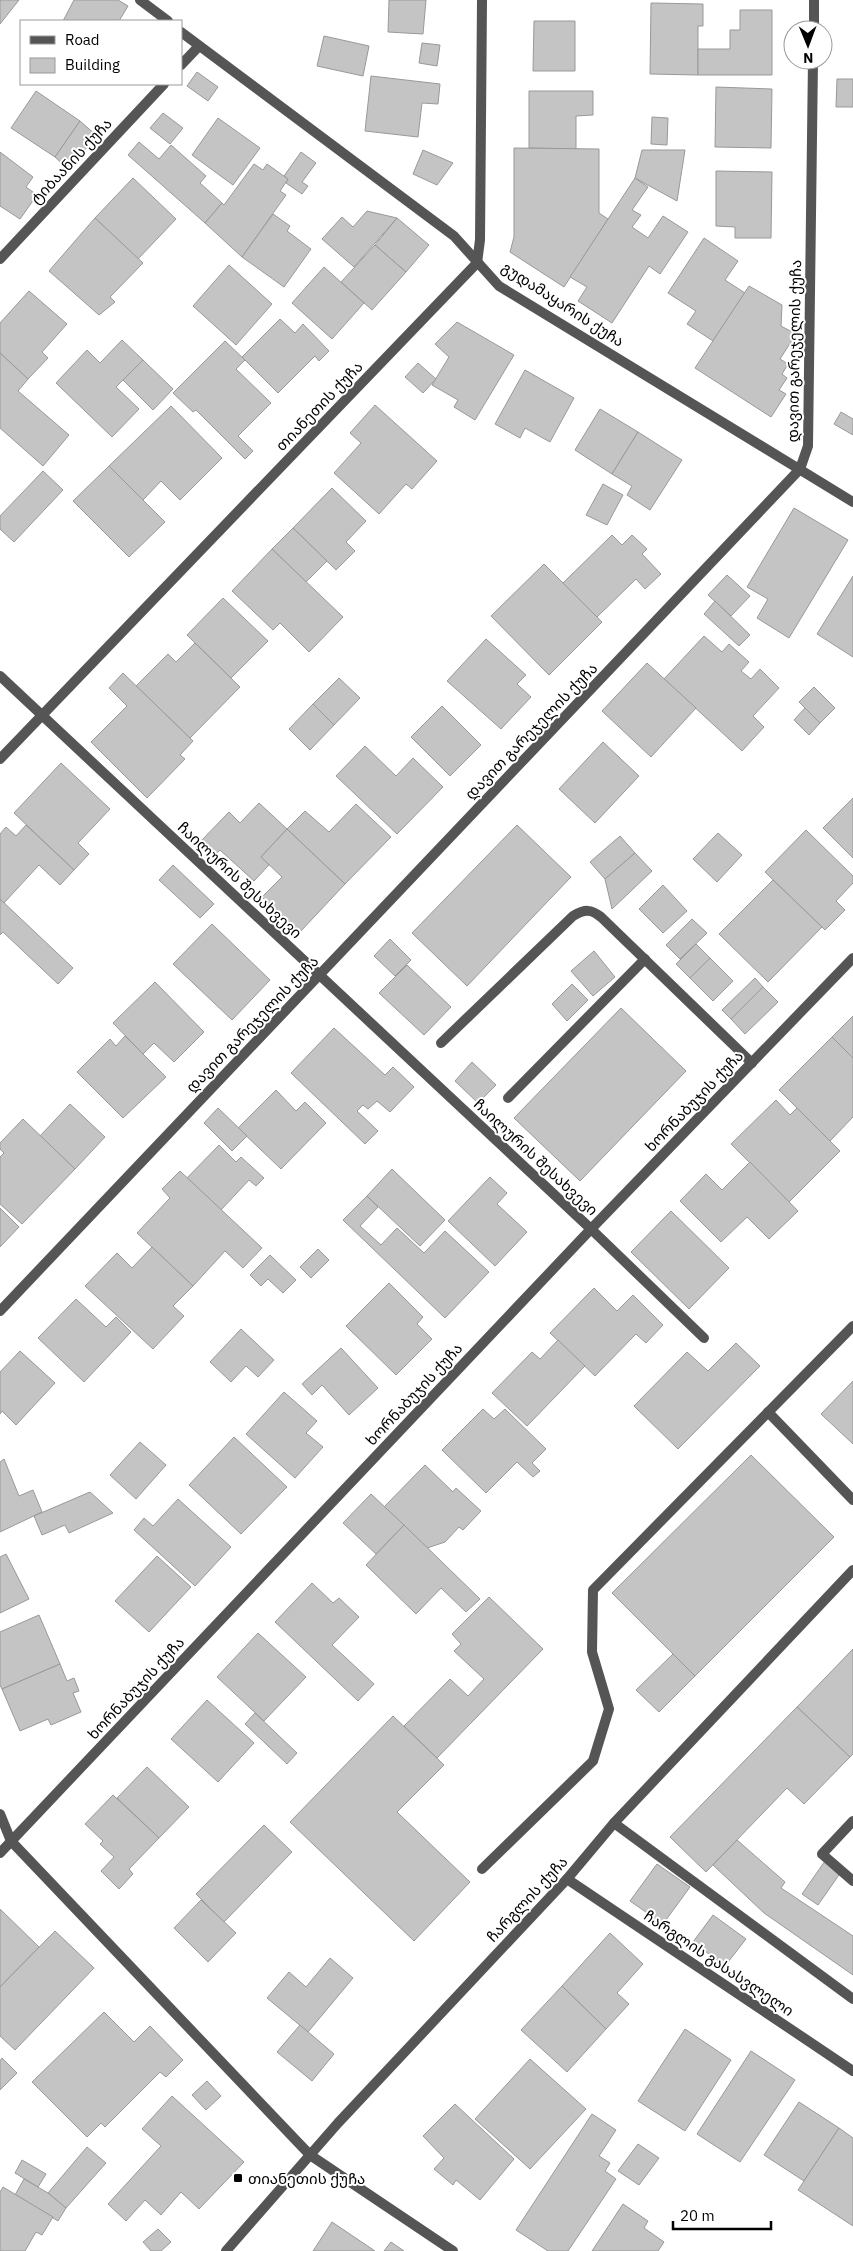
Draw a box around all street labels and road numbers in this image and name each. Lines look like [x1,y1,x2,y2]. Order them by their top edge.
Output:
street label: ტიბაანის ქუჩა [26,114,116,208]
street label: გუდამაყარის ქუჩა [498,257,628,351]
street label: დავით გარეჯელის ქუჩა [783,259,805,443]
street label: თიანეთის ქუჩა [271,357,367,455]
street label: დავით გარეჯელის ქუჩა [461,659,601,803]
street label: ჩაილურის შესახვევი [174,818,306,942]
street label: დავით გარეჯელის ქუჩა [182,952,322,1096]
street label: ხორნაბუჯის ქუჩა [641,1046,747,1156]
street label: ჩაილურის შესახვევი [470,1095,602,1219]
street label: ხორნაბუჯის ქუჩა [362,1339,466,1449]
street label: ხორნაბუჯის ქუჩა [84,1633,188,1743]
street label: ჩარგლის ქუჩა [482,1852,572,1946]
street label: ჩარგლის გასასვლელი [640,1906,798,2020]

